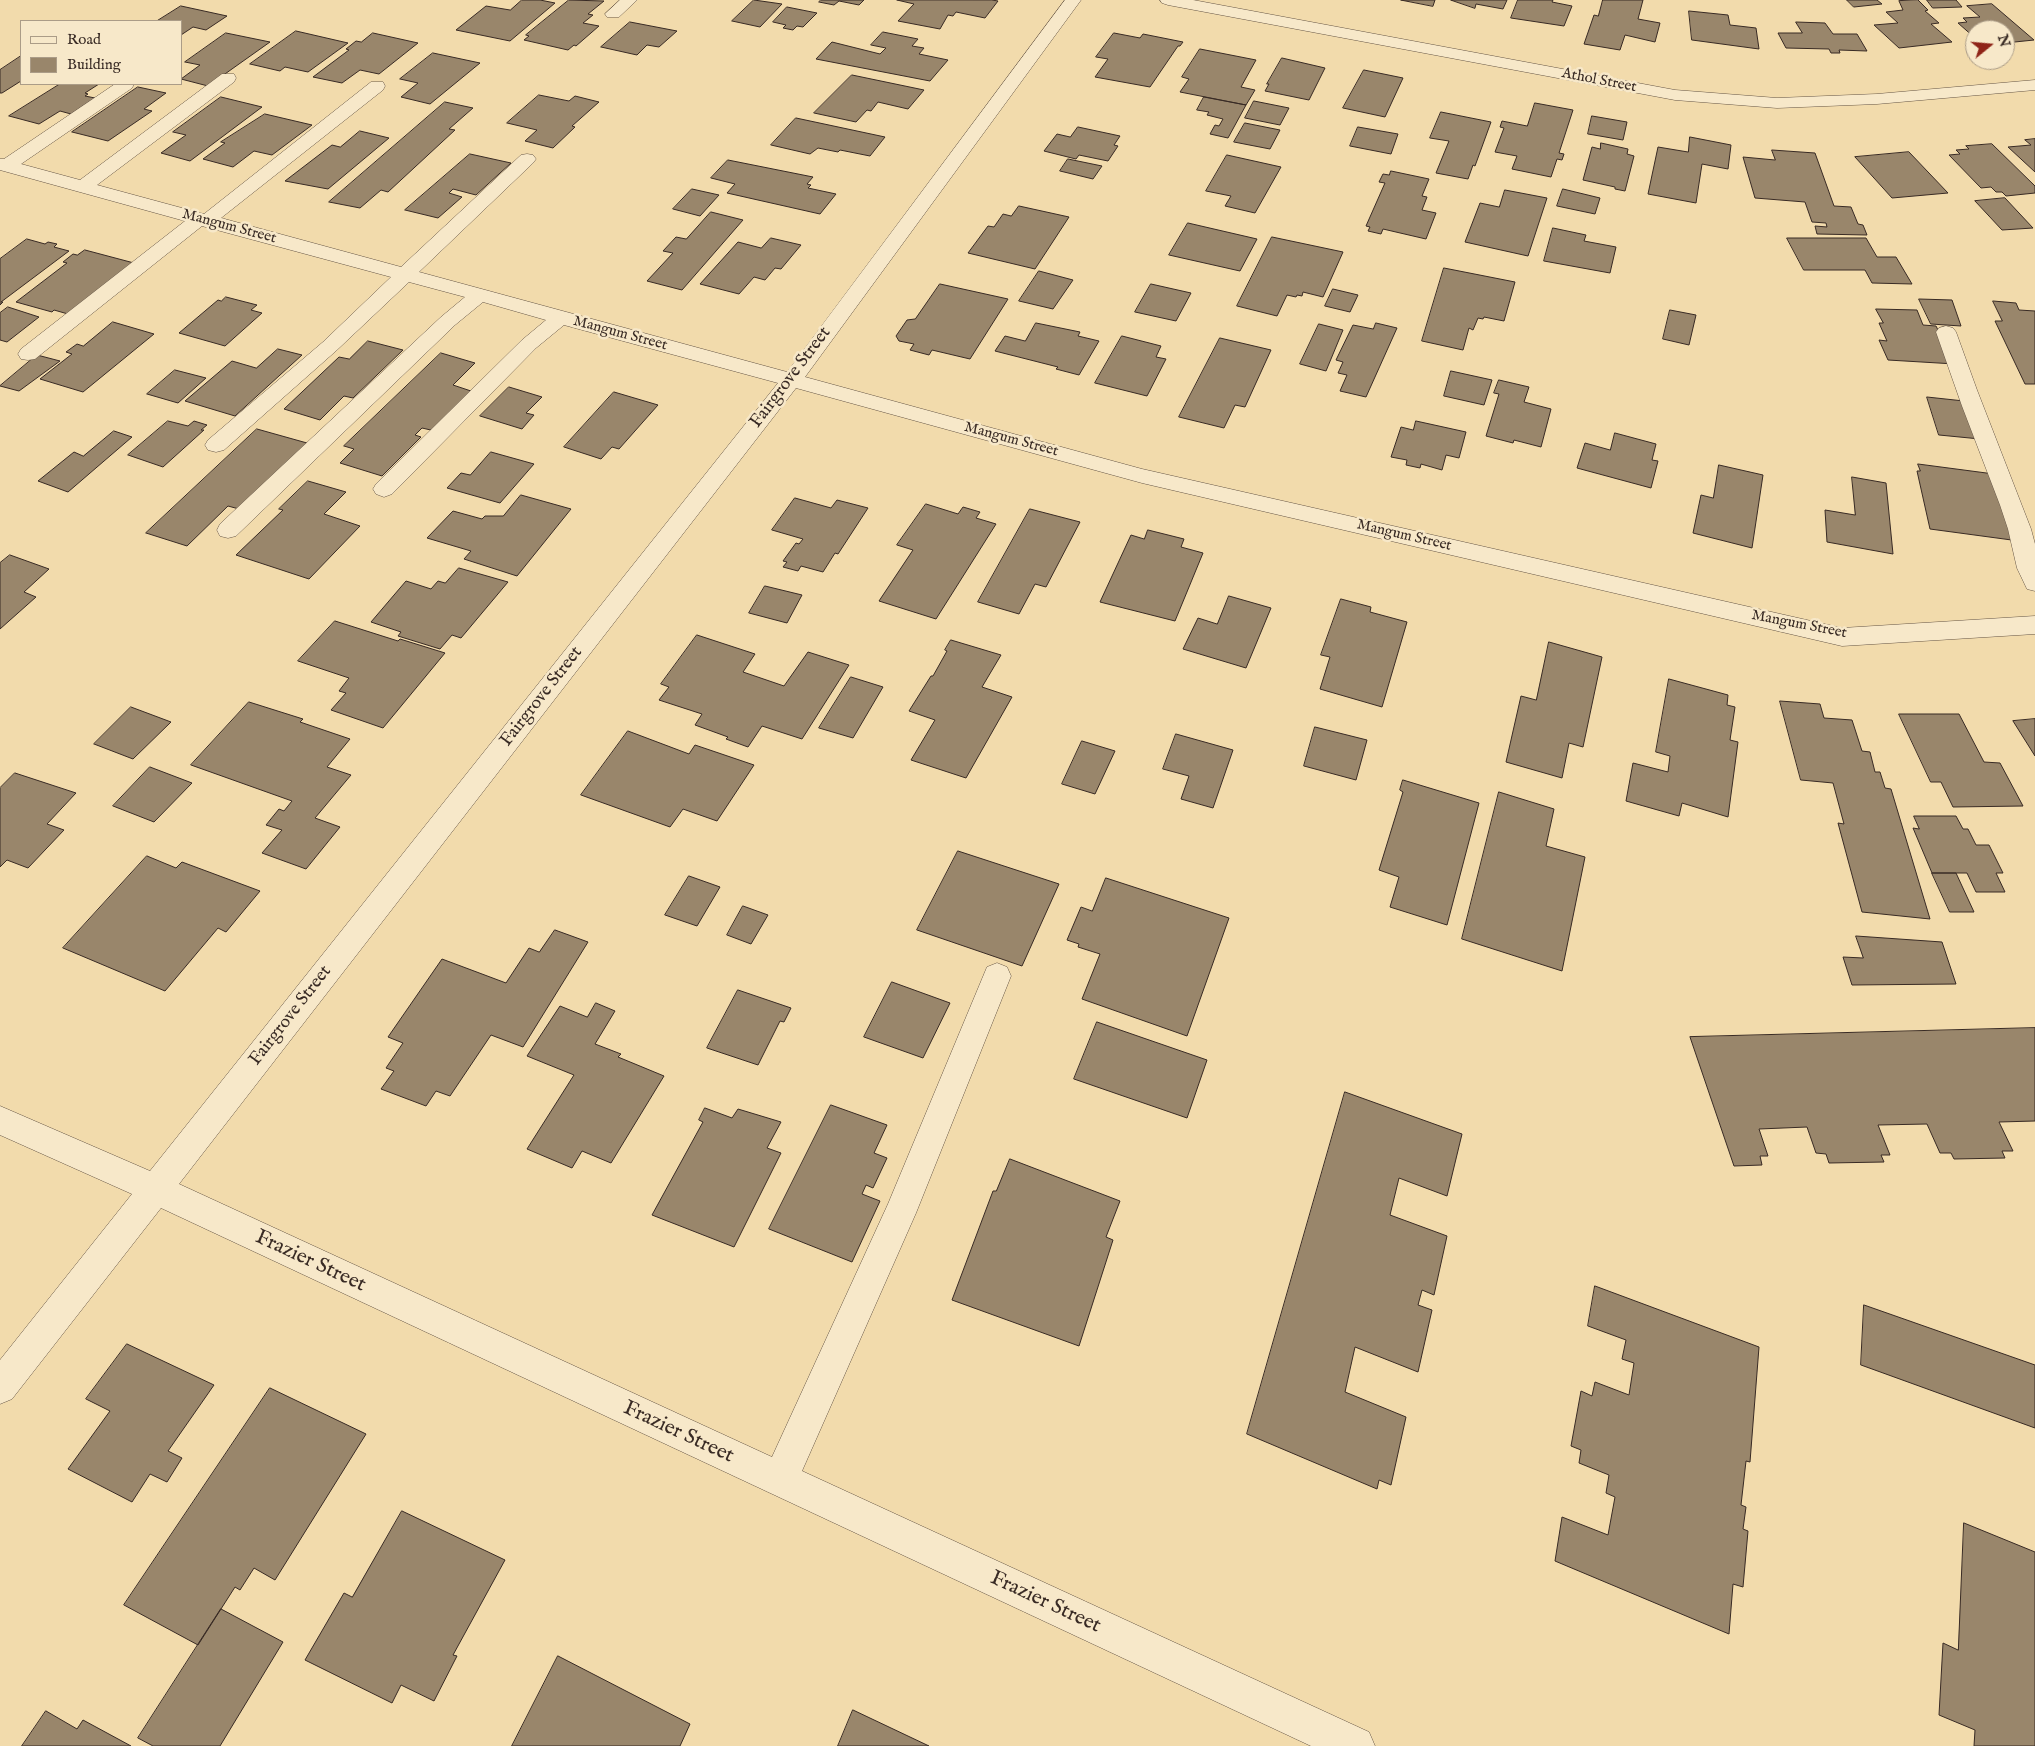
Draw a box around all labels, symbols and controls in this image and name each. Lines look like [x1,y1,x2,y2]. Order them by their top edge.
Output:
legend [20,20,182,85]
north arrow [1965,20,2015,70]
text: Road [67,30,101,49]
text: N [1993,32,2014,49]
text: Building [67,55,121,74]
street label: Athol Street [1560,65,1638,97]
street label: Mangum Street [180,206,278,248]
street label: Mangum Street [571,313,669,355]
street label: Fairgrove Street [746,323,836,433]
street label: Mangum Street [962,419,1060,461]
street label: Mangum Street [1355,516,1453,556]
street label: Mangum Street [1750,607,1848,643]
street label: Fairgrove Street [496,643,588,751]
street label: Fairgrove Street [245,962,337,1070]
street label: Frazier Street [251,1225,369,1299]
street label: Frazier Street [619,1396,737,1470]
street label: Frazier Street [986,1566,1104,1640]

